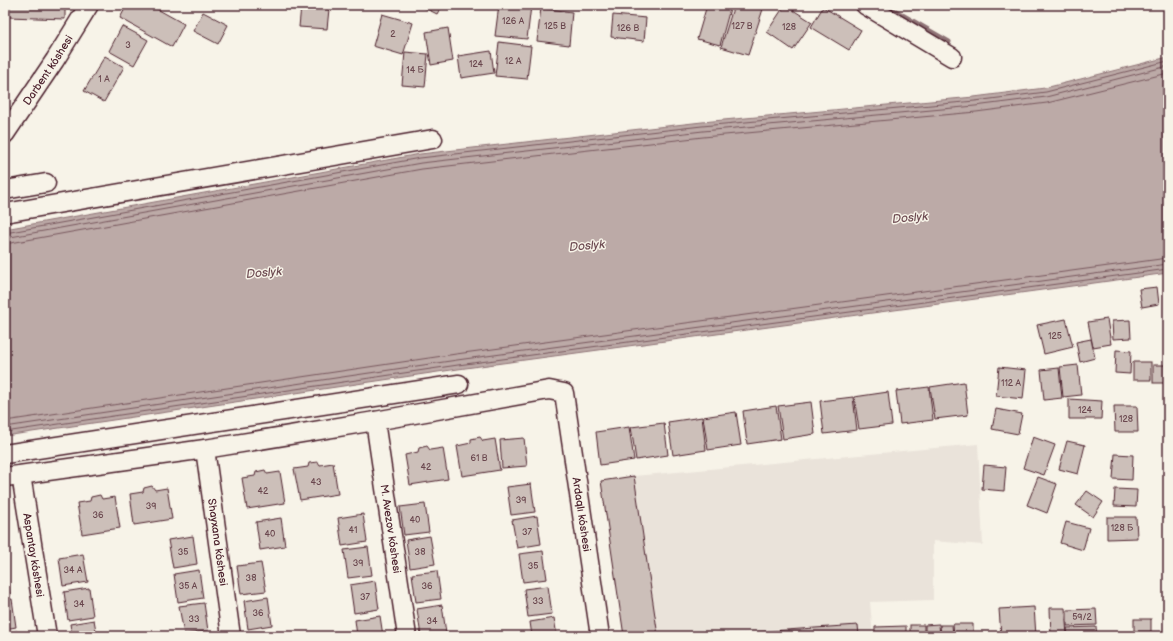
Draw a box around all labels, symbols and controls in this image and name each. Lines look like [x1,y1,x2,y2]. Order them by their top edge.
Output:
house number: 126 А [502,16,525,27]
house number: 125 В [544,21,566,32]
house number: 127 В [732,21,753,32]
house number: 128 [782,22,796,33]
house number: 126 В [617,23,640,34]
house number: 2 [390,29,396,40]
street label: Darbent kóshesi [20,33,75,107]
house number: 3 [125,40,131,51]
house number: 12 А [505,56,522,67]
house number: 124 [469,59,484,70]
house number: 14 Б [406,65,425,76]
house number: 1 А [98,74,110,85]
water label: Doslyk [892,209,929,227]
water label: Doslyk [569,237,606,255]
water label: Doslyk [246,264,283,282]
house number: 125 [1048,331,1062,342]
house number: 112 А [1001,378,1022,389]
house number: 124 [1078,405,1093,416]
house number: 128 [1119,414,1133,425]
house number: 61 В [470,453,488,464]
house number: 42 [421,462,432,473]
street label: Ardaqlı kóshesi [570,476,594,553]
house number: 43 [310,477,322,488]
street label: M. Avezov kóshesi [378,483,404,574]
house number: 42 [258,486,269,497]
house number: 39 [516,495,526,506]
street label: Shayxana kóshesi [205,498,230,587]
house number: 39 [146,501,156,512]
house number: 36 [92,510,104,521]
street label: Aspantay kóshesi [21,512,47,598]
house number: 40 [410,515,420,526]
house number: 128 Б [1111,523,1134,534]
house number: 41 [349,525,357,536]
house number: 37 [522,527,533,538]
house number: 40 [265,529,275,540]
house number: 35 [178,547,188,558]
house number: 38 [415,547,425,558]
house number: 39 [353,558,363,569]
house number: 35 [528,561,538,572]
house number: 34 А [64,565,83,576]
house number: 38 [246,573,256,584]
house number: 35 А [179,581,198,592]
house number: 36 [421,581,433,592]
house number: 37 [360,592,371,603]
house number: 33 [532,596,544,607]
house number: 34 [73,599,85,610]
house number: 36 [252,608,264,619]
house number: 59/2 [1072,612,1093,623]
house number: 33 [188,614,200,625]
house number: 34 [426,616,438,627]

